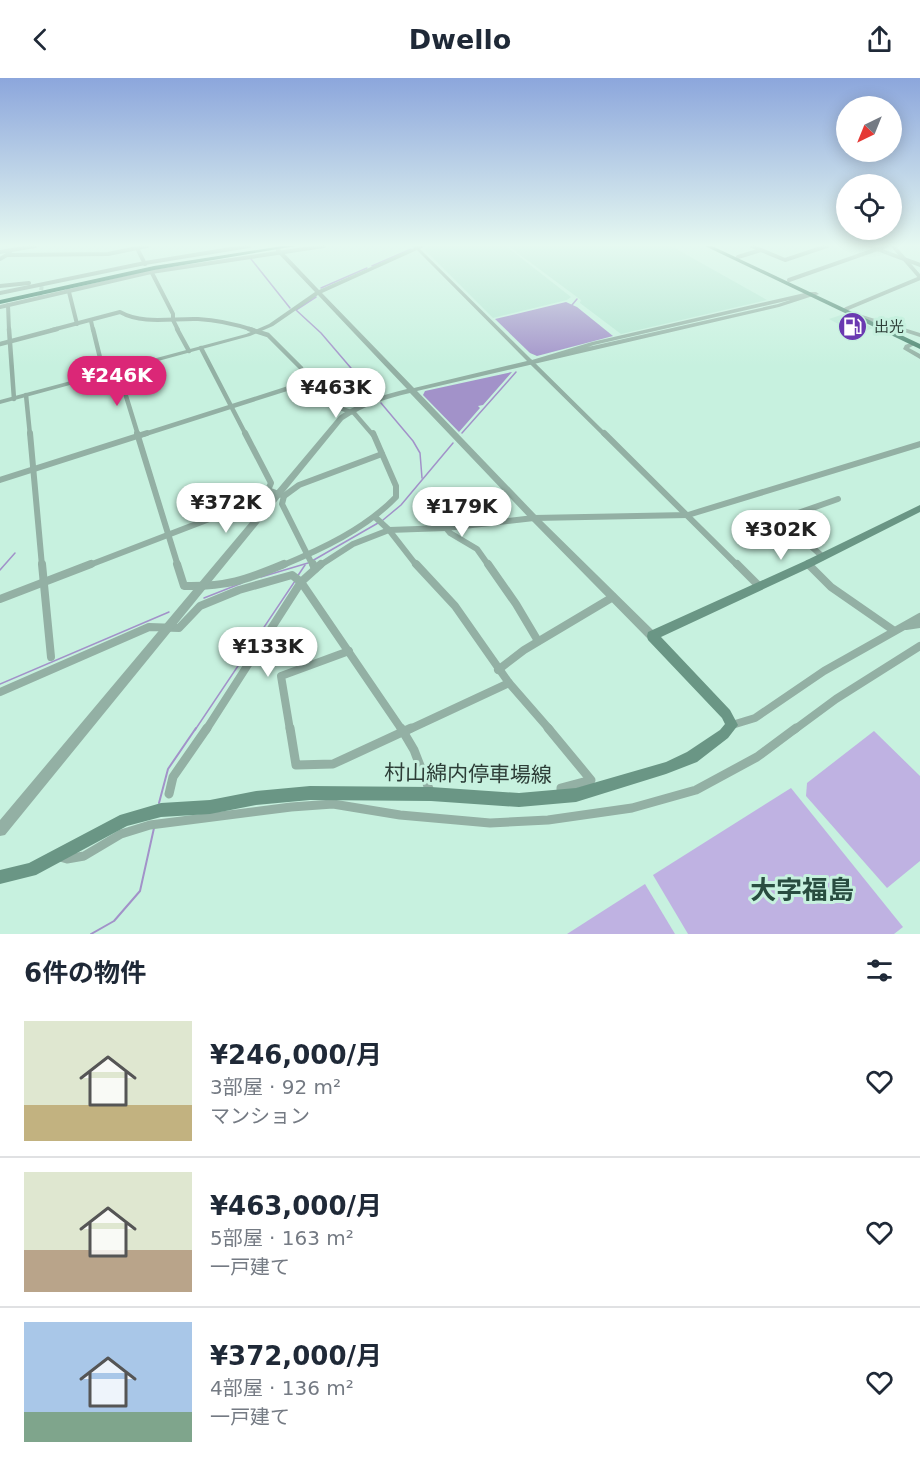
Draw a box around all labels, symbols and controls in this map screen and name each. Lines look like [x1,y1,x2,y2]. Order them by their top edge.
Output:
icon: back [24,23,57,56]
icon: share [863,23,896,56]
text: Dwello [409,24,511,55]
north arrow [836,96,902,162]
map controls [836,96,902,240]
button: locate [836,174,902,240]
fuel station icon: 出光 [837,311,869,343]
place label: 出光 [874,318,904,336]
pin: ¥246K [75,356,159,407]
text: ¥246K [81,363,153,387]
pin: ¥463K [294,368,378,419]
text: ¥463K [300,375,372,399]
pin: ¥372K [184,483,268,534]
pin: ¥179K [420,487,504,538]
text: ¥372K [190,490,262,514]
text: ¥179K [426,494,498,518]
pin: ¥302K [739,510,823,561]
text: ¥302K [745,517,817,541]
pin: ¥133K [226,627,310,678]
text: ¥133K [232,634,304,658]
street label: 村山綿内停車場線 [384,761,552,787]
district label: 大字福島 [750,875,854,905]
icon: filters [863,954,896,987]
text: 6件の物件 [24,958,146,988]
text: ¥246,000/月 [210,1040,382,1070]
icon: home [72,1045,144,1117]
icon: heart [863,1065,896,1098]
text: 3部屋 · 92 m² [210,1075,341,1099]
text: マンション [210,1104,310,1128]
text: ¥463,000/月 [210,1191,382,1221]
icon: home [72,1196,144,1268]
icon: heart [863,1216,896,1249]
text: 5部屋 · 163 m² [210,1226,354,1250]
text: 一戸建て [210,1255,290,1279]
text: ¥372,000/月 [210,1341,382,1371]
icon: home [72,1346,144,1418]
icon: heart [863,1366,896,1399]
text: 4部屋 · 136 m² [210,1376,354,1400]
text: 一戸建て [210,1405,290,1429]

